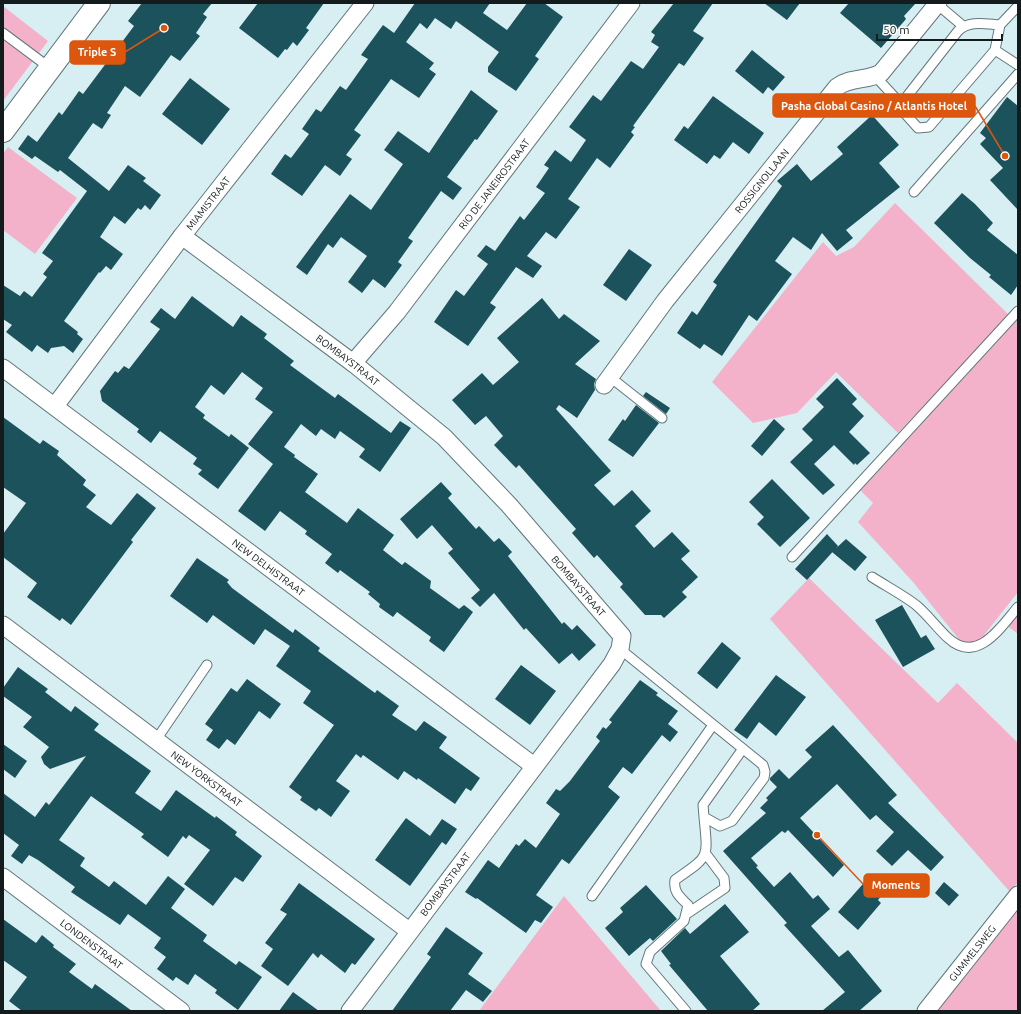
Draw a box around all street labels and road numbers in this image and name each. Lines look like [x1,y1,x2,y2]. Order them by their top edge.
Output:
street label: RIO DE JANEIROSTRAAT [457,137,532,232]
street label: ROSSIGNOLLAAN [733,147,791,216]
street label: MIAMISTRAAT [184,174,233,232]
street label: BOMBAYSTRAAT [314,333,381,388]
street label: NEW DELHISTRAAT [230,537,307,598]
street label: BOMBAYSTRAAT [549,554,608,619]
street label: NEW YORKSTRAAT [169,749,244,809]
street label: BOMBAYSTRAAT [418,850,473,918]
street label: LONDENSTRAAT [58,917,125,971]
street label: GUMMELSWEG [947,923,998,984]

